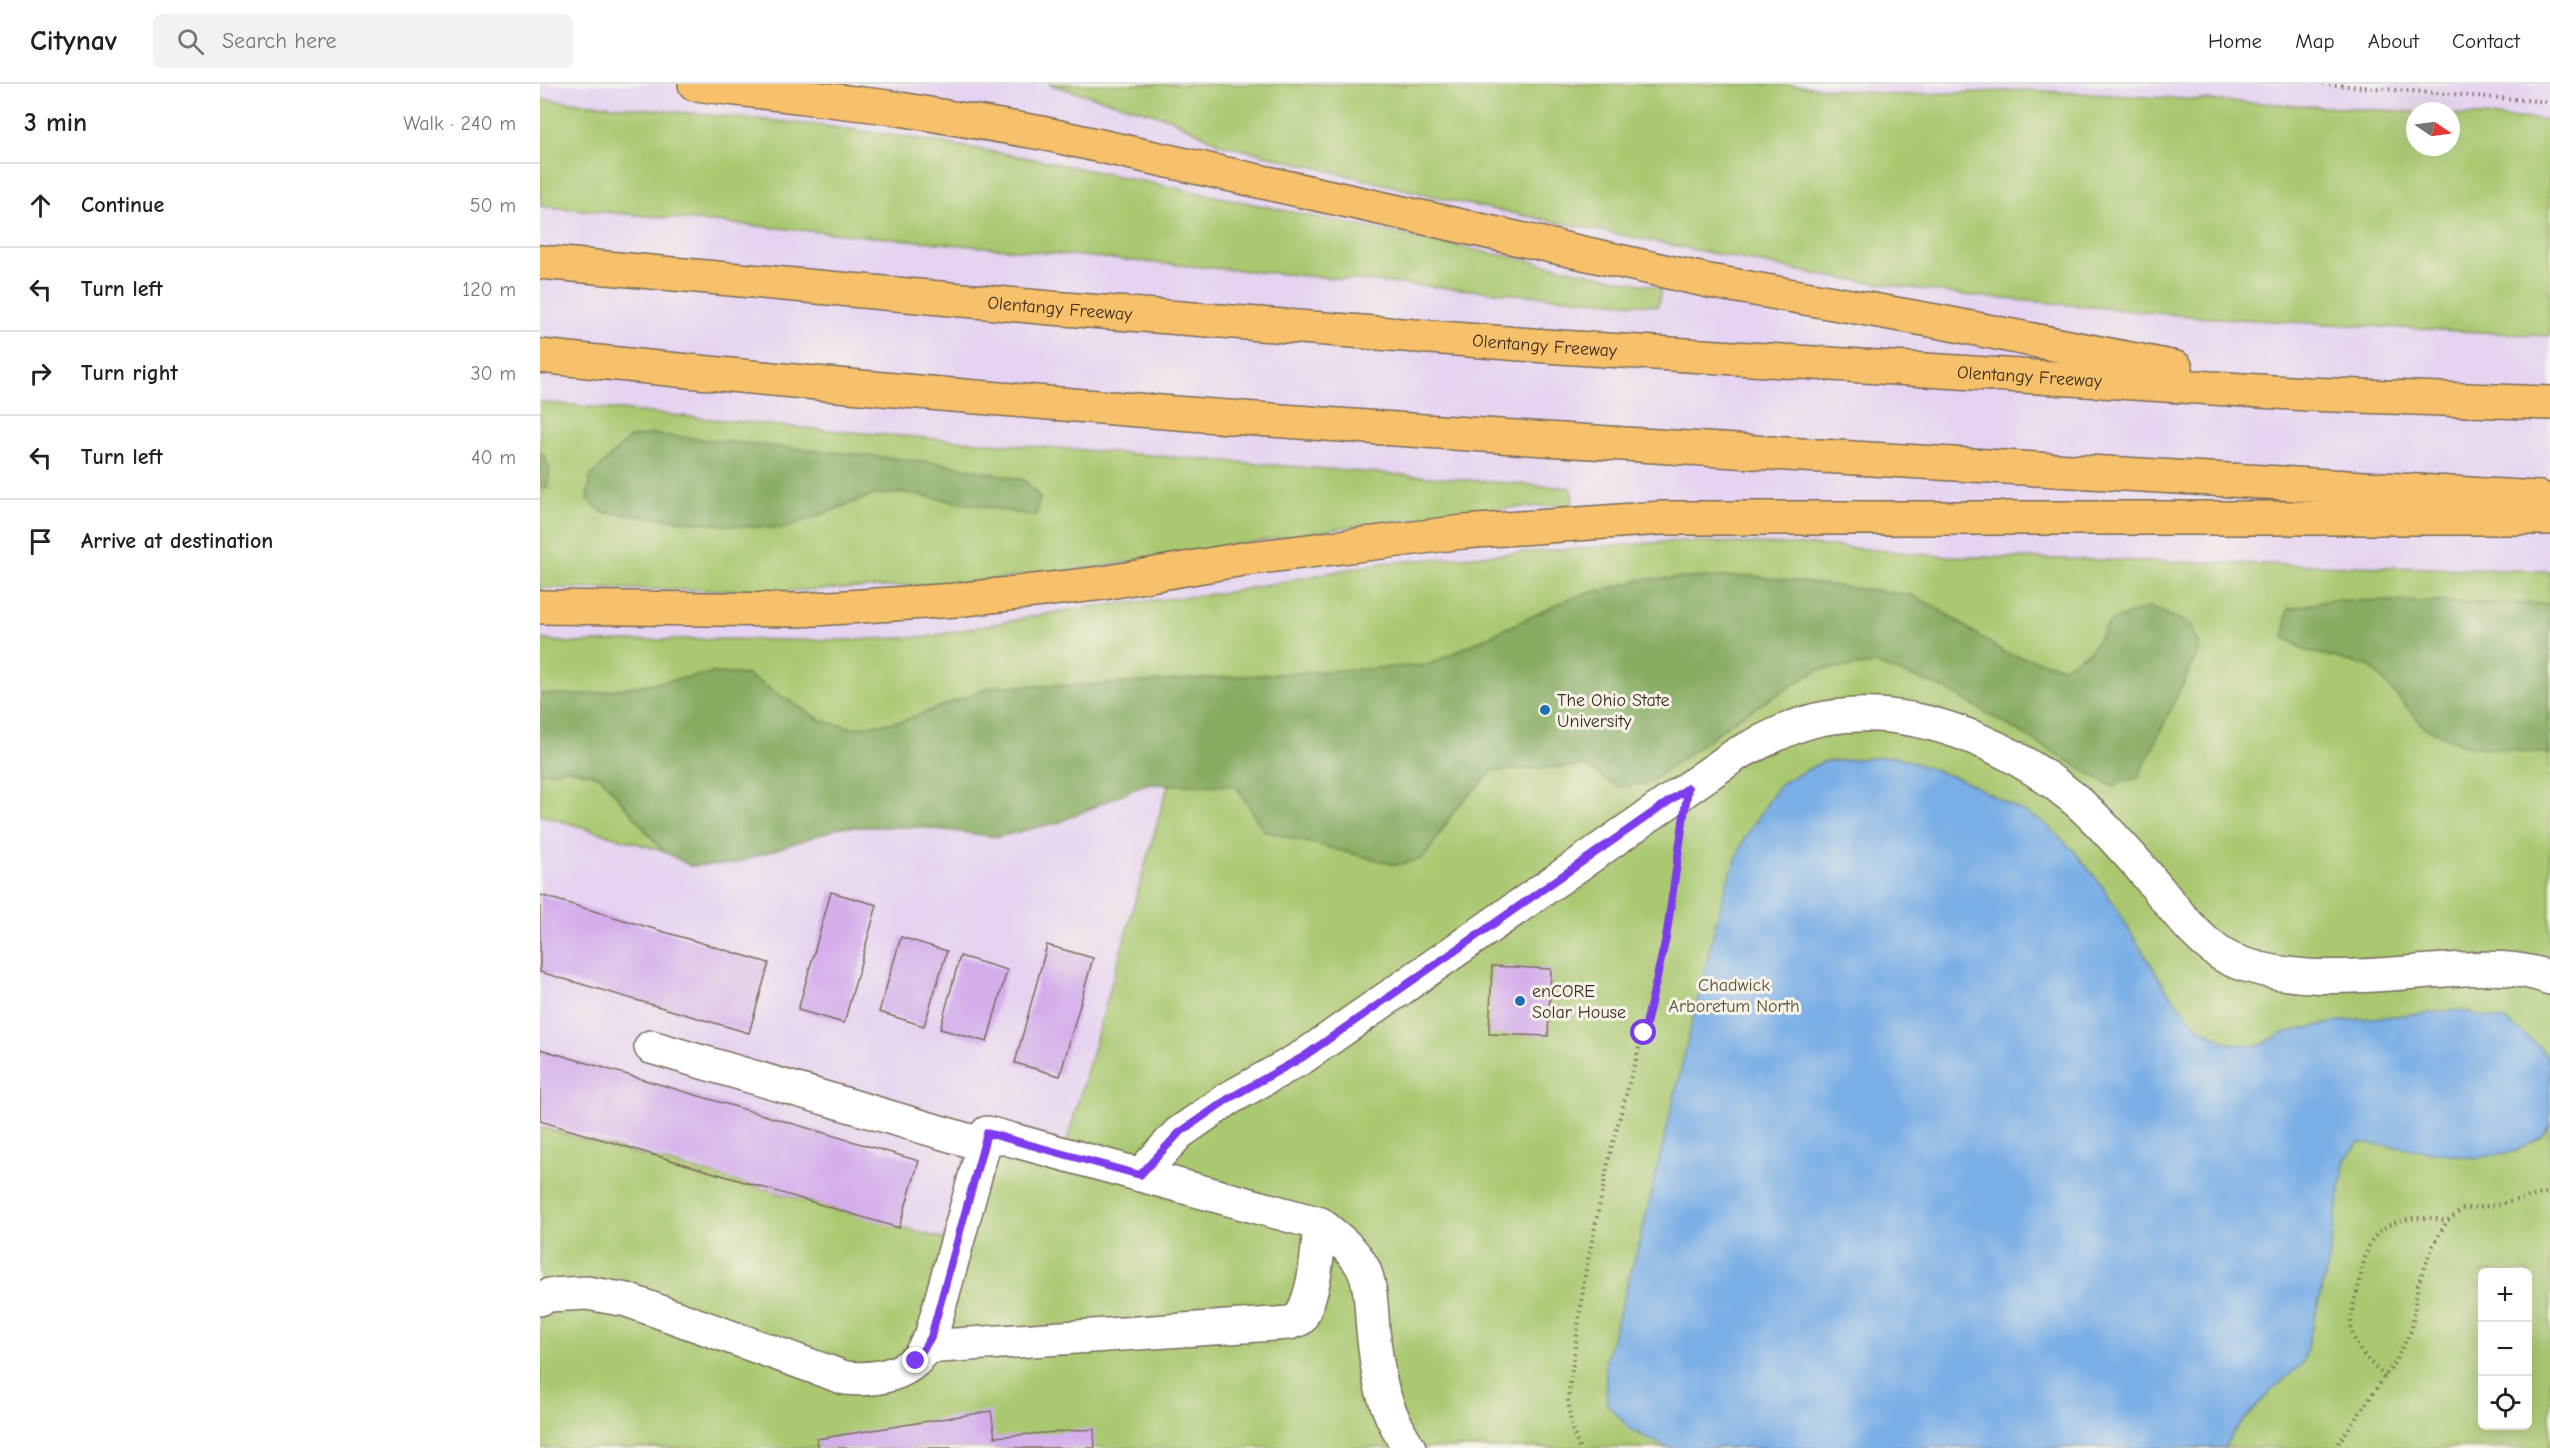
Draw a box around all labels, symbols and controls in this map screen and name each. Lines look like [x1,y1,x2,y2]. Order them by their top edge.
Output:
search box [153,14,573,68]
text: Citynav [30,25,117,57]
icon: search [174,25,207,58]
text: Search here [222,28,336,54]
text: Home [2208,29,2262,53]
text: Map [2295,29,2335,53]
text: About [2368,29,2419,53]
text: Contact [2452,29,2520,53]
north arrow [2406,102,2460,156]
text: 3 min [24,108,87,138]
text: Walk · 240 m [403,112,516,135]
icon: ahead [24,189,57,222]
text: Continue [81,192,164,218]
text: 50 m [470,194,516,217]
icon: left [24,273,57,306]
text: Turn left [81,276,163,302]
text: 120 m [462,278,516,301]
street label: Olentangy Freeway [987,292,1134,325]
street label: Olentangy Freeway [1471,330,1618,362]
icon: right [24,357,57,390]
text: Turn right [81,360,178,386]
text: 30 m [470,362,516,385]
street label: Olentangy Freeway [1956,362,2104,392]
icon: left [24,441,57,474]
text: Turn left [81,444,163,470]
text: 40 m [471,446,516,469]
icon: arrive [24,525,57,558]
text: Arrive at destination [81,528,273,554]
place label: The Ohio State University [1557,690,1669,732]
marker: The Ohio State University [1538,703,1552,717]
park label: Chadwick Arboretum North [1668,975,1800,1017]
place label: enCORE Solar House [1532,981,1626,1023]
marker: enCORE Solar House [1513,994,1527,1008]
route start [1630,1019,1656,1045]
map controls [2478,1268,2532,1430]
button: + [2478,1268,2532,1322]
button: − [2478,1322,2532,1376]
route end [902,1347,928,1373]
button: locate [2478,1376,2532,1430]

